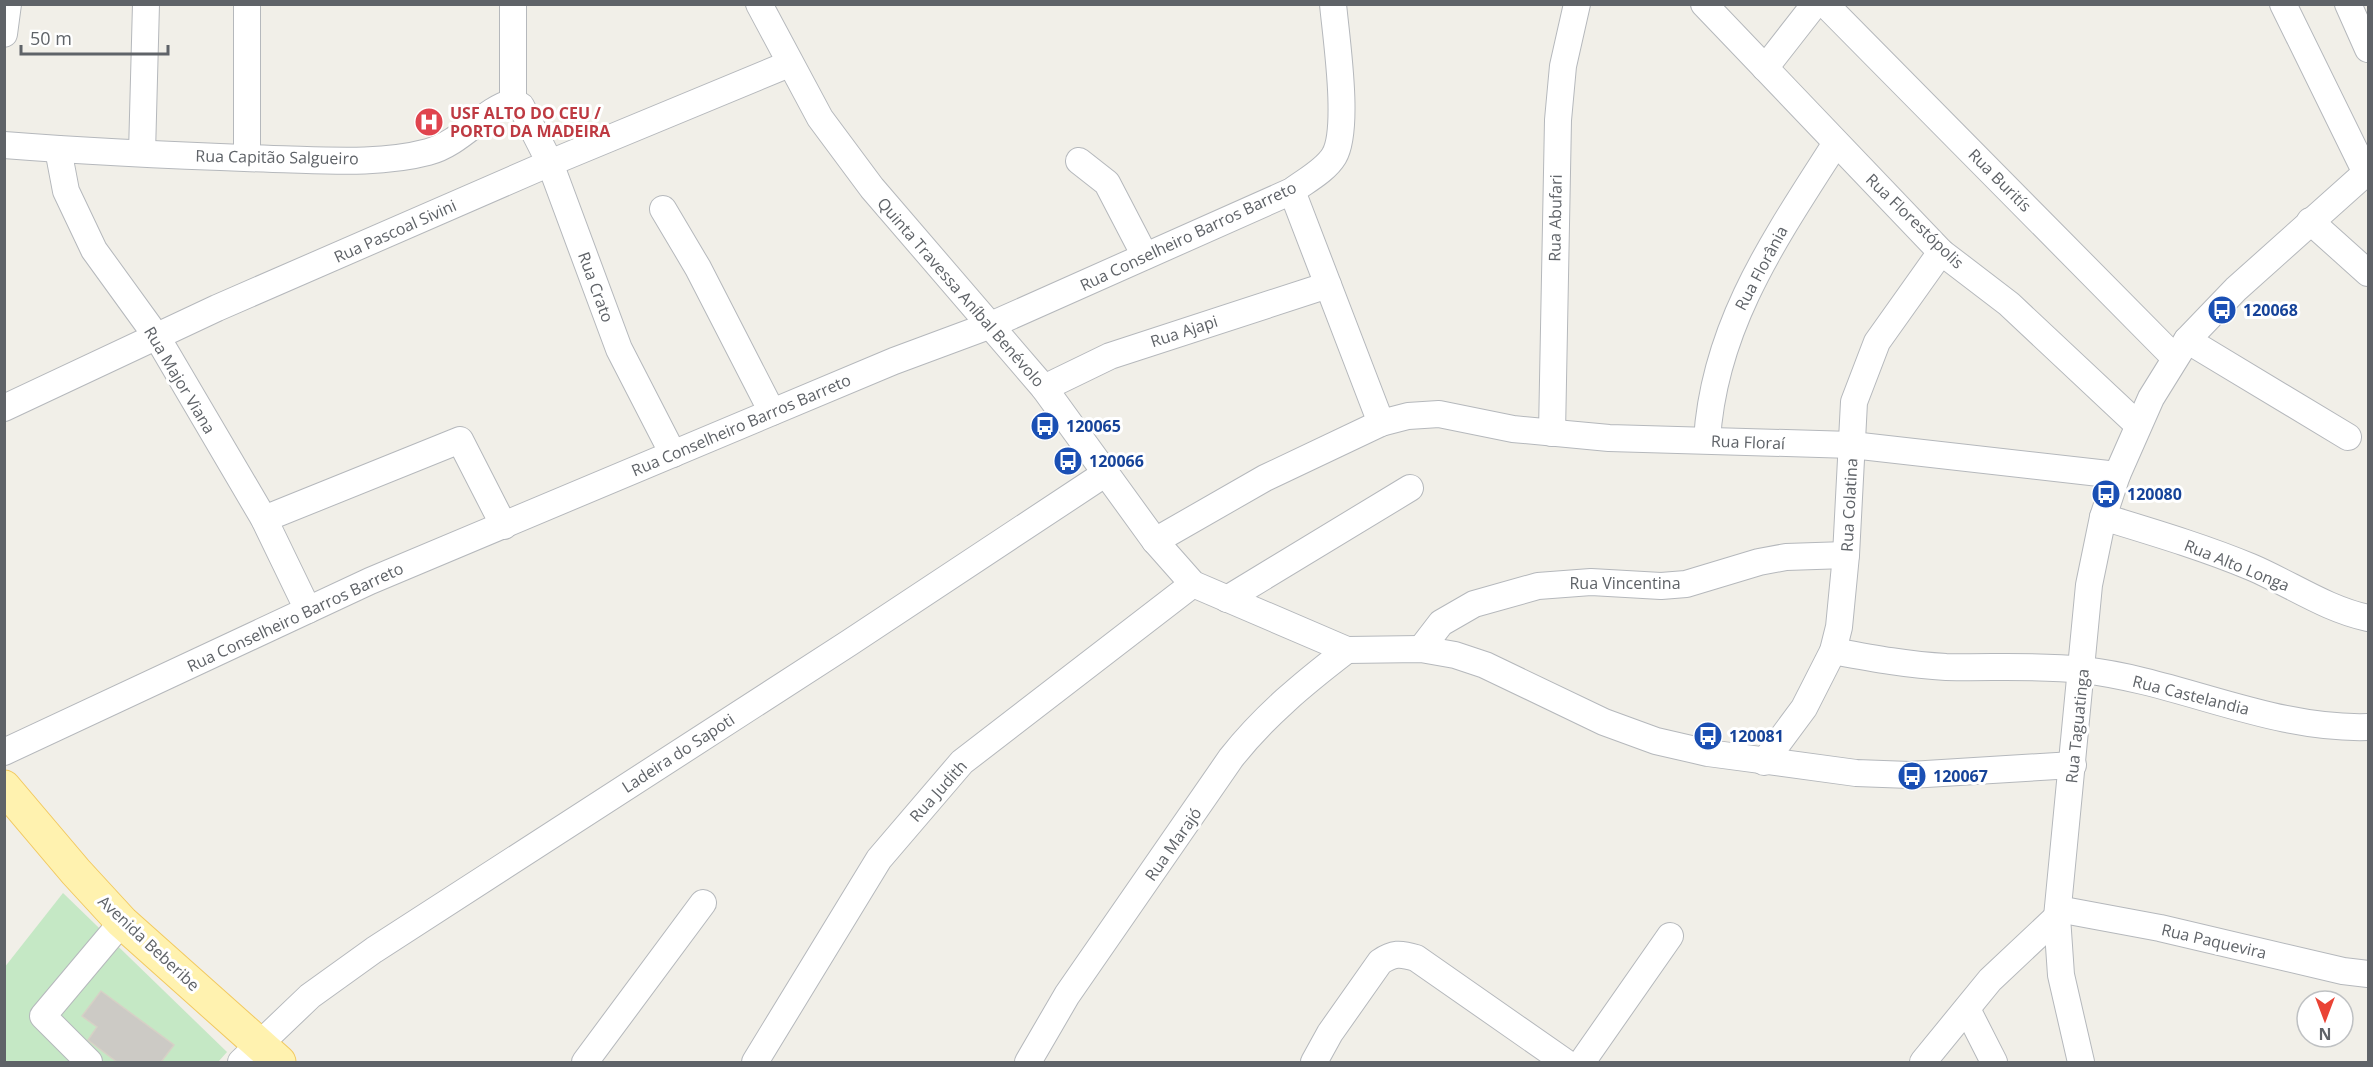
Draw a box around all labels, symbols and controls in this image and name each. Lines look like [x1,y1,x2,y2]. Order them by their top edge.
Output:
scale bar [21,18,168,56]
text: 50 m [30,26,72,50]
place label: USF ALTO DO CEU / PORTO DA MADEIRA [450,102,611,142]
hospital icon: USF ALTO DO CEU / PORTO DA MADEIRA [413,106,445,138]
street label: Rua Buritís [1964,144,2036,216]
street label: Rua Capitão Salgueiro [195,145,359,169]
street label: Rua Florestópolis [1861,169,1969,273]
street label: Rua Abufari [1543,174,1567,262]
street label: Rua Conselheiro Barros Barreto [1076,176,1300,296]
street label: Quinta Travessa Aníbal Benévolo [872,192,1050,392]
street label: Rua Pascoal Sivini [330,194,460,268]
street label: Rua Florânia [1729,222,1793,314]
street label: Rua Crato [573,249,619,325]
bus stop icon: 120068 [2206,294,2238,326]
place label: 120068 [2243,299,2298,321]
street label: Rua Ajapi [1147,310,1221,352]
street label: Rua Major Viana [139,322,221,438]
street label: Rua Conselheiro Barros Barreto [628,369,854,481]
bus stop icon: 120065 [1029,410,1061,442]
place label: 120065 [1066,415,1121,437]
street label: Rua Floraí [1711,430,1786,454]
bus stop icon: 120066 [1052,445,1084,477]
place label: 120066 [1089,450,1144,472]
street label: Rua Colatina [1836,458,1862,552]
bus stop icon: 120080 [2090,478,2122,510]
place label: 120080 [2127,483,2182,505]
street label: Rua Alto Longa [2181,534,2293,596]
street label: Rua Conselheiro Barros Barreto [183,557,407,677]
street label: Rua Vincentina [1569,572,1681,594]
street label: Rua Taguatinga [2060,668,2094,784]
street label: Rua Castelandia [2130,670,2252,720]
street label: Ladeira do Sapoti [617,708,739,798]
bus stop icon: 120081 [1692,720,1724,752]
place label: 120081 [1729,725,1784,747]
street label: Rua Judith [904,755,972,827]
bus stop icon: 120067 [1896,760,1928,792]
place label: 120067 [1933,765,1988,787]
street label: Rua Marajó [1140,803,1206,885]
street label: Avenida Beberibe [94,890,204,996]
street label: Rua Paquevira [2159,918,2269,964]
north arrow [2295,989,2355,1049]
text: N [2318,1023,2332,1045]

